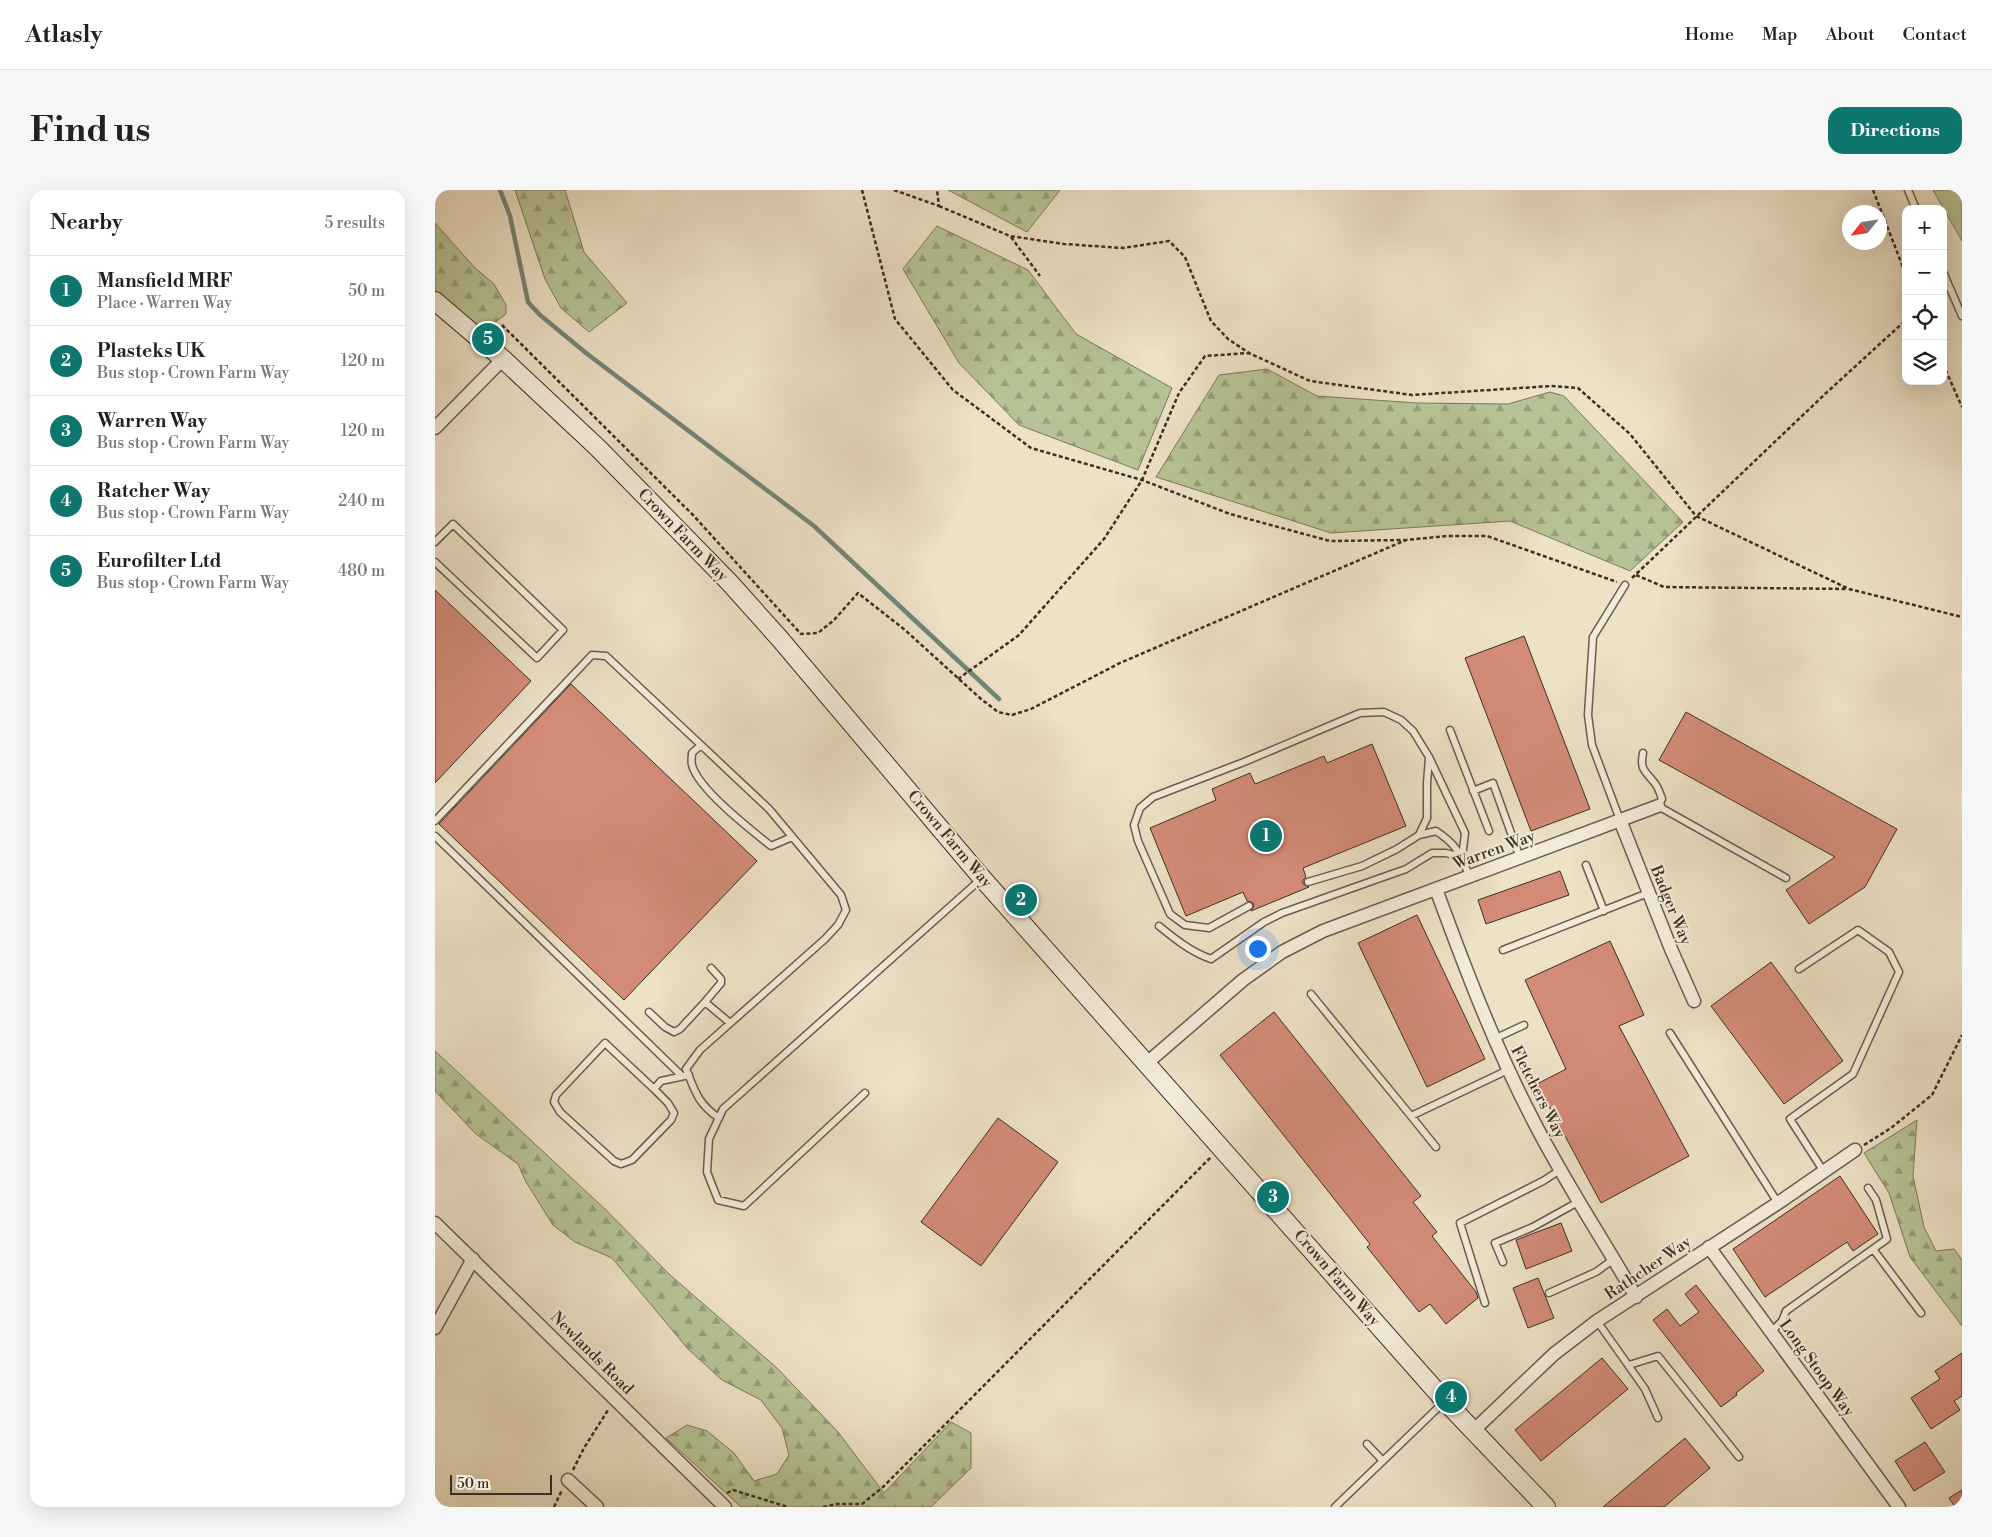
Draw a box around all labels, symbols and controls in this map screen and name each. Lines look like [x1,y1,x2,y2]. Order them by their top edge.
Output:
text: Atlasly [25,20,102,50]
text: Home [1685,23,1734,46]
text: Map [1762,23,1798,46]
text: About [1826,23,1875,46]
text: Contact [1903,23,1967,46]
button: Directions [1828,107,1962,154]
text: Find us [30,109,150,152]
north arrow [1842,205,1887,250]
map controls [1902,205,1947,385]
button: + [1902,205,1947,250]
text: Nearby [50,210,123,236]
text: 5 results [324,213,385,233]
button: − [1902,250,1947,295]
text: Mansfield MRF [97,269,233,293]
text: 1 [62,281,70,301]
text: 50 m [348,281,385,301]
text: Place · Warren Way [97,293,232,313]
button: locate [1902,295,1947,340]
pin: 5 [472,320,504,358]
text: Plasteks UK [97,339,206,363]
button: layers [1902,340,1947,385]
text: 2 [61,351,71,371]
text: 120 m [341,351,385,371]
text: Bus stop · Crown Farm Way [97,363,289,383]
text: Warren Way [97,409,207,433]
text: 3 [61,421,71,441]
text: 120 m [341,421,385,441]
text: Bus stop · Crown Farm Way [97,433,289,453]
text: Ratcher Way [97,479,210,503]
street label: Crown Farm Way [634,484,733,586]
text: 4 [61,491,71,511]
text: 240 m [338,491,385,511]
text: Bus stop · Crown Farm Way [97,503,289,523]
text: Eurofilter Ltd [97,549,221,573]
text: 5 [61,561,71,581]
text: 480 m [338,561,385,581]
text: Bus stop · Crown Farm Way [97,573,289,593]
street label: Crown Farm Way [903,786,997,892]
pin: 1 [1250,817,1282,855]
street label: Warren Way [1449,826,1538,874]
street label: Badger Way [1646,861,1696,948]
pin: 2 [1005,881,1037,919]
your location [1245,936,1271,962]
street label: Fletchers Way [1506,1043,1570,1142]
pin: 3 [1257,1178,1289,1216]
street label: Crown Farm Way [1290,1226,1385,1331]
street label: Rathcher Way [1601,1232,1695,1304]
street label: Newlands Road [546,1307,638,1399]
street label: Long Stoop Way [1775,1316,1859,1421]
pin: 4 [1435,1378,1467,1416]
scale bar [450,1472,553,1495]
text: 50 m [457,1475,489,1493]

